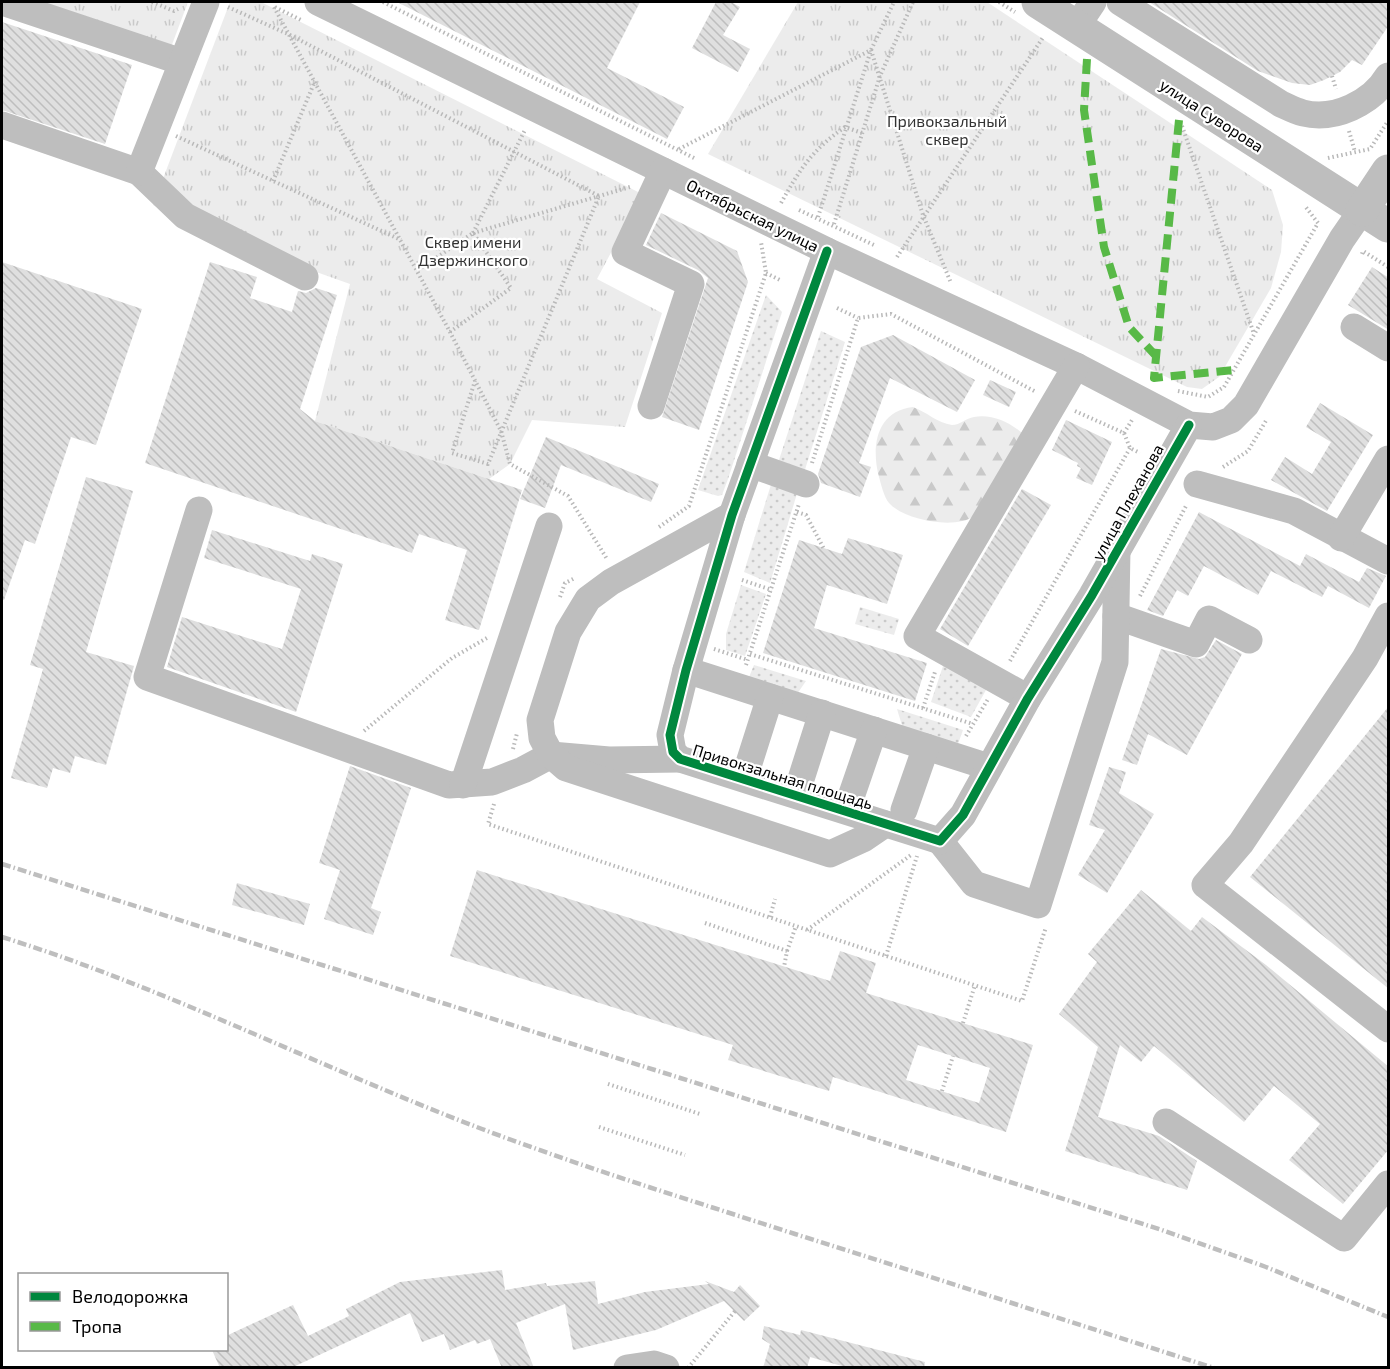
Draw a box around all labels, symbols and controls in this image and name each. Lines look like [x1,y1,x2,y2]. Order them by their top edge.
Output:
street label: улица Суворова [1156,74,1267,156]
park label: Привокзальный сквер [887,111,1007,148]
street label: Октябрьская улица [683,175,822,256]
park label: Сквер имени Дзержинского [418,232,528,269]
street label: улица Плеханова [1087,441,1168,564]
street label: Привокзальная площадь [691,740,875,812]
legend [18,1273,228,1351]
text: Велодорожка [72,1285,188,1307]
text: Тропа [72,1315,122,1337]

